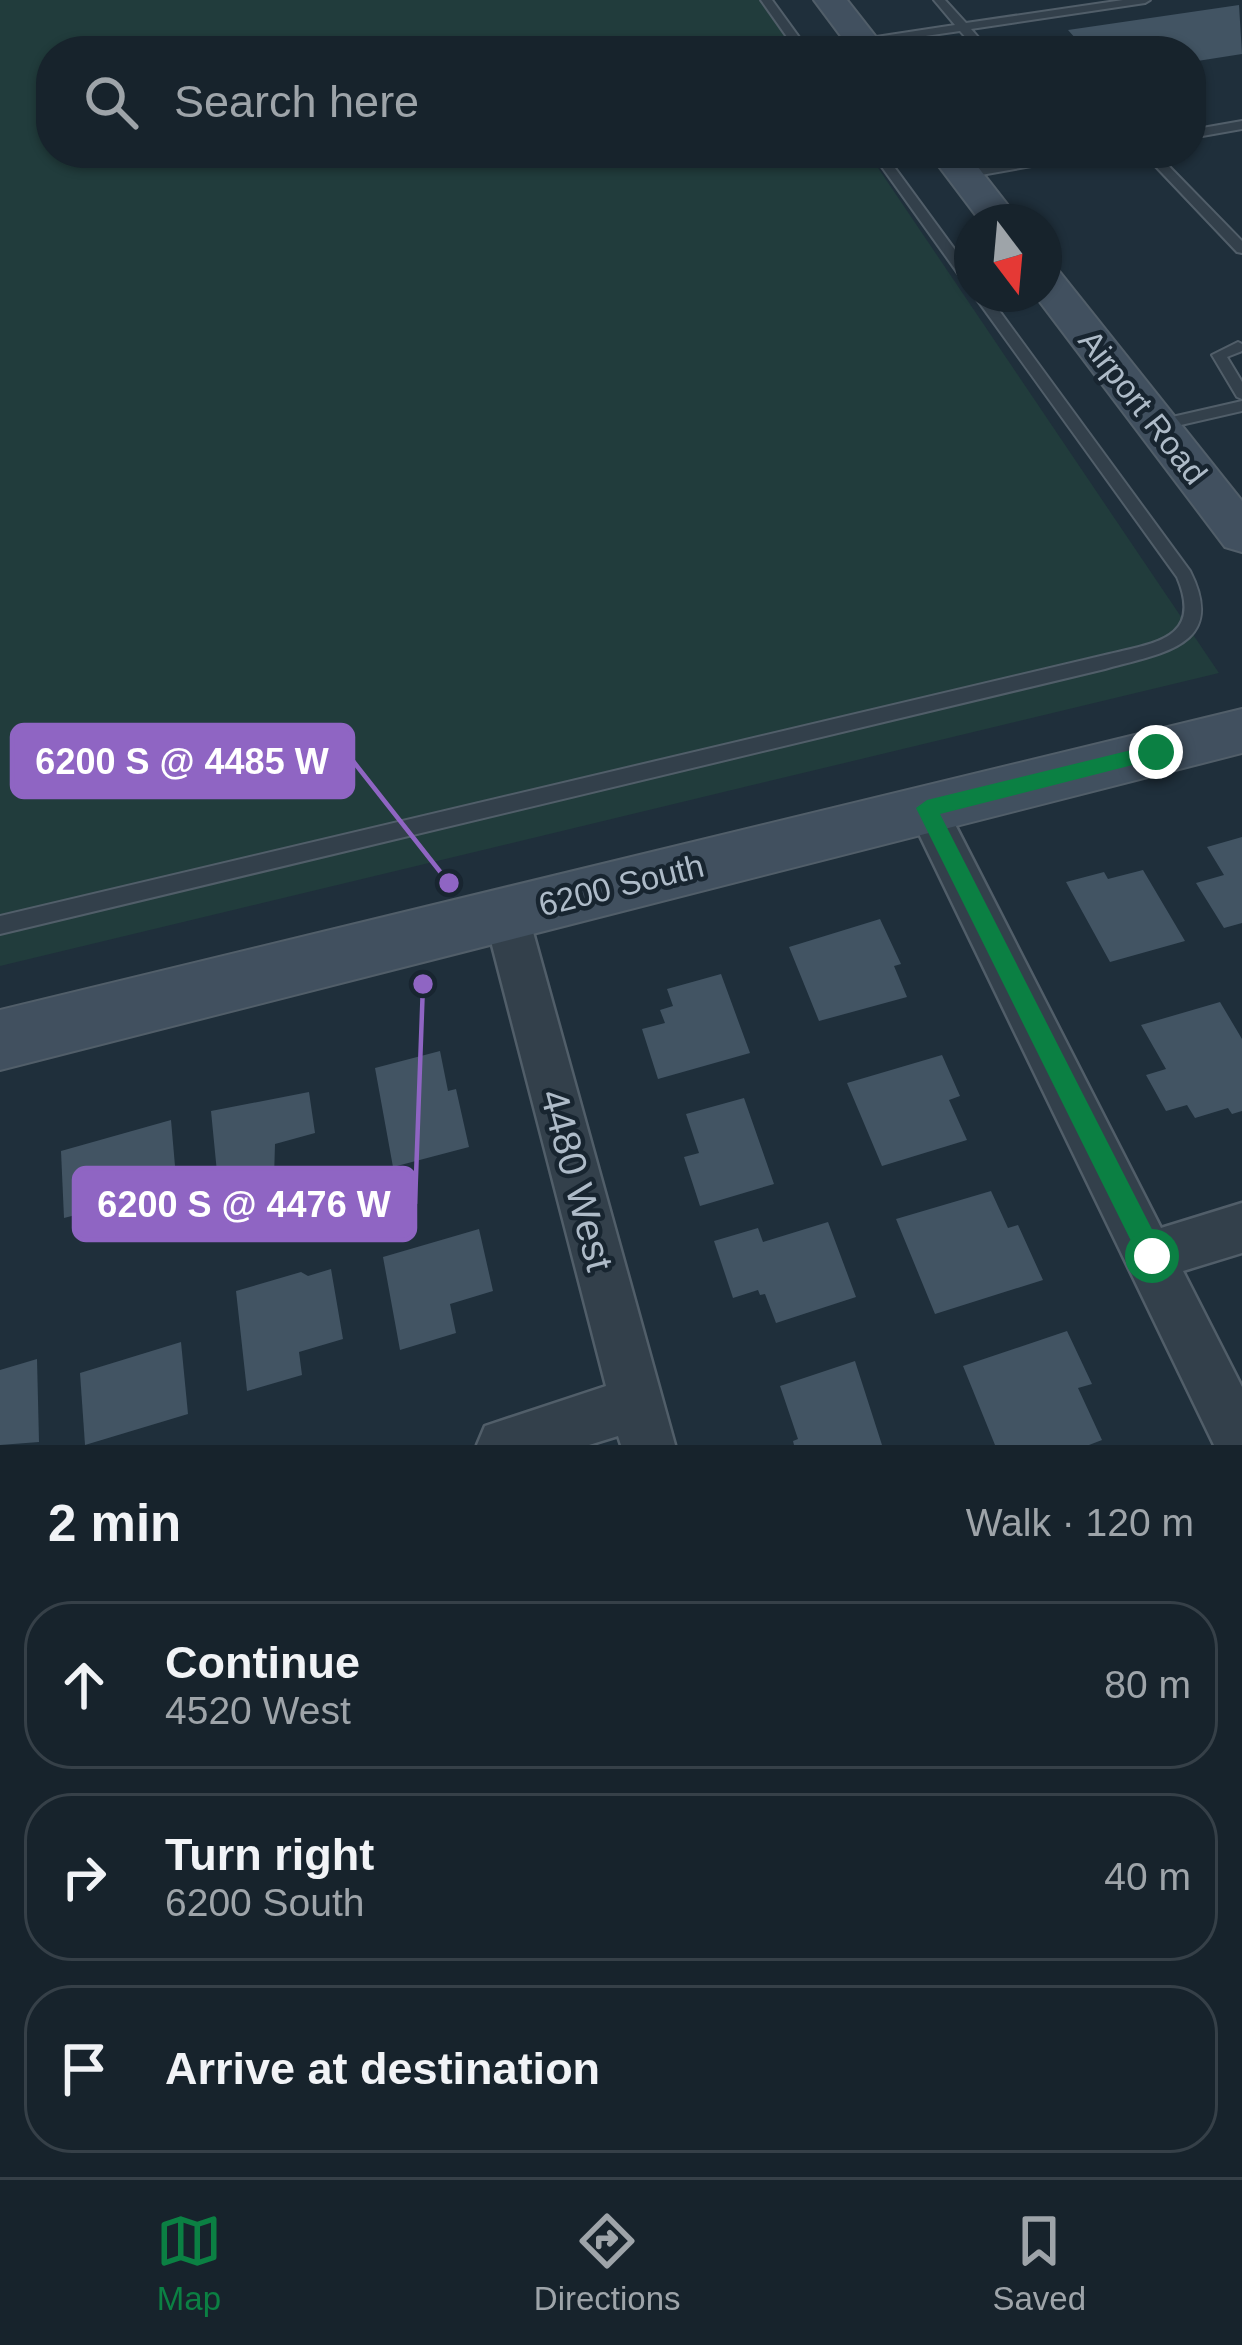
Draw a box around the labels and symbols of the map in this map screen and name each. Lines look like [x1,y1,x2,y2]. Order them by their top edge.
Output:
north arrow [954,204,1062,312]
street label: Airport Road [1071,323,1215,491]
callout: 6200 S @ 4485 W [12,725,353,797]
route end [1129,725,1183,779]
text: 6200 S @ 4485 W [35,741,329,782]
street label: 6200 South [535,847,707,923]
street label: 4480 West [532,1085,622,1275]
callout: 6200 S @ 4476 W [74,1168,415,1240]
text: 6200 S @ 4476 W [97,1184,391,1225]
route start [1125,1229,1179,1283]

